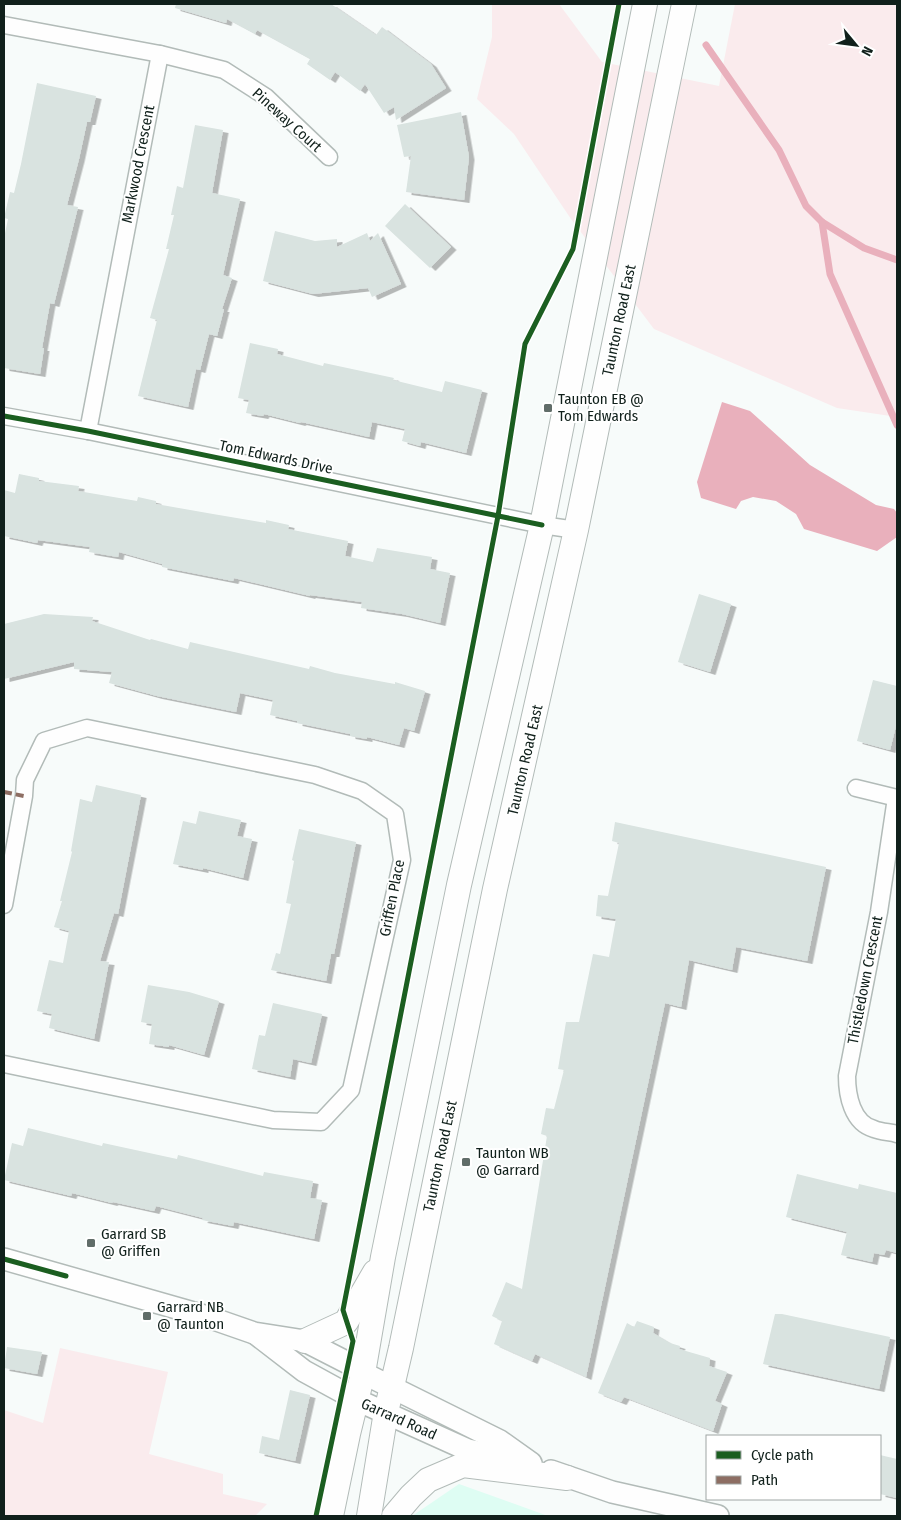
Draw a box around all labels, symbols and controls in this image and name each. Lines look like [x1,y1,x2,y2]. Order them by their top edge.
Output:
north arrow [831,20,881,70]
text: N [857,43,876,59]
street label: Pineway Court [249,84,325,156]
street label: Markwood Crescent [118,103,158,225]
street label: Taunton Road East [598,263,640,377]
place label: Taunton EB @ Tom Edwards [558,390,644,425]
marker: Taunton EB @ Tom Edwards [542,402,554,414]
street label: Tom Edwards Drive [218,436,334,478]
street label: Taunton Road East [503,703,547,817]
street label: Griffen Place [376,858,408,938]
street label: Thistledown Crescent [844,914,886,1046]
street label: Taunton Road East [419,1099,461,1213]
place label: Taunton WB @ Garrard [476,1144,549,1179]
marker: Taunton WB @ Garrard [460,1156,472,1168]
place label: Garrard SB @ Griffen [101,1225,166,1260]
marker: Garrard SB @ Griffen [85,1237,97,1249]
place label: Garrard NB @ Taunton [157,1298,224,1333]
marker: Garrard NB @ Taunton [141,1310,153,1322]
street label: Garrard Road [358,1394,440,1444]
legend [706,1435,881,1500]
text: Cycle path [751,1446,814,1464]
text: Path [751,1471,778,1489]

